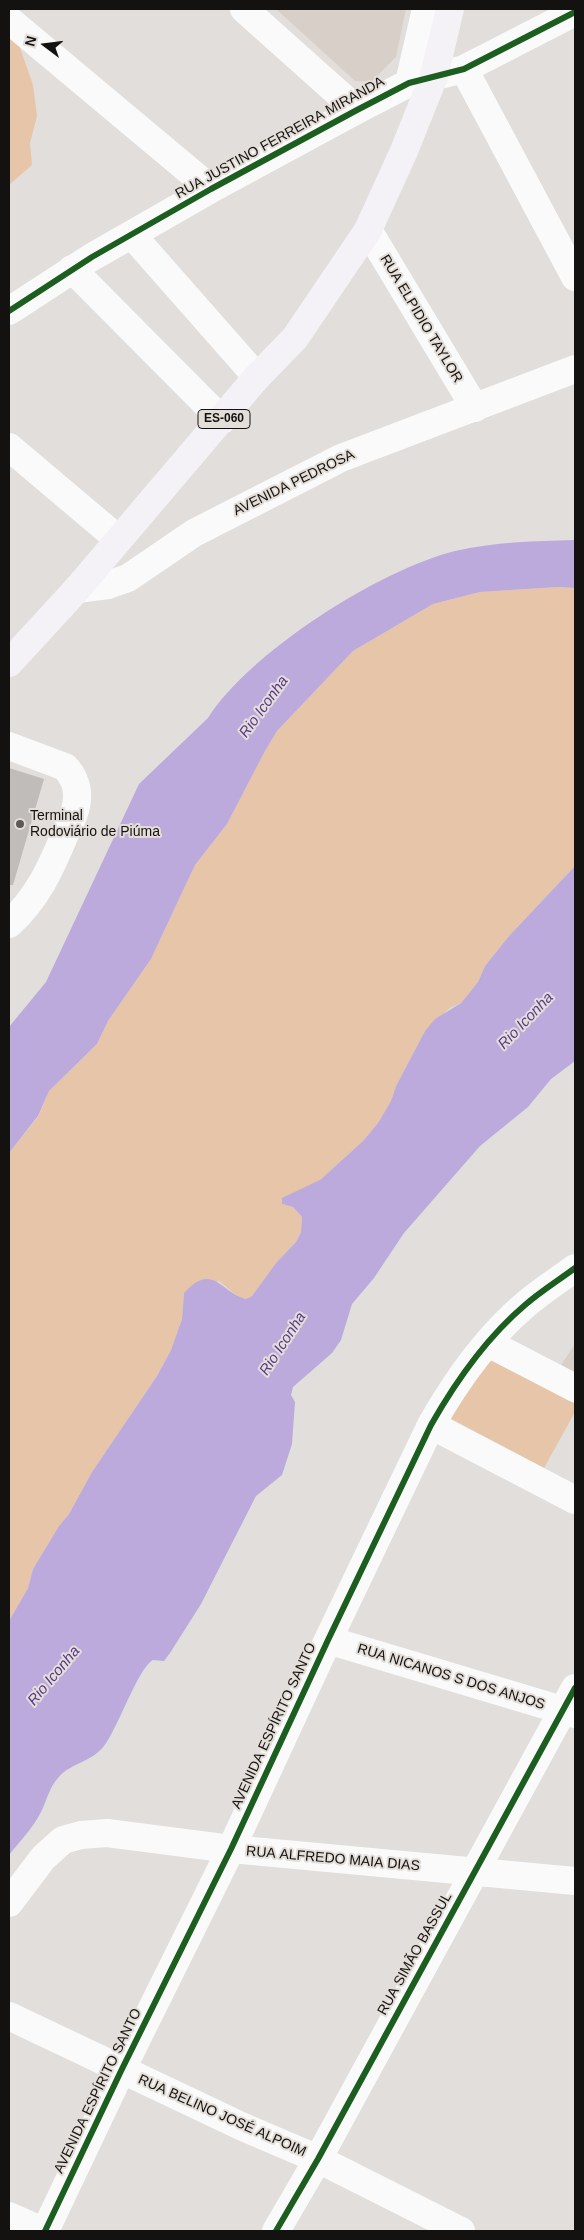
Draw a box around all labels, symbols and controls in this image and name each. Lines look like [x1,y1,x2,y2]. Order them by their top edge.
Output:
north arrow [20,20,70,70]
text: N [21,34,40,48]
street label: RUA JUSTINO FERREIRA MIRANDA [173,73,387,203]
street label: RUA ELPIDIO TAYLOR [376,252,466,386]
road number: ES-060 [198,409,250,428]
street label: AVENIDA PEDROSA [231,446,357,520]
water label: Rio Iconha [236,673,292,741]
place label: Terminal Rodoviário de Piúma [30,808,160,840]
marker: Terminal Rodoviário de Piúma [14,818,26,830]
water label: Rio Iconha [495,989,557,1053]
water label: Rio Iconha [256,1309,310,1379]
street label: AVENIDA ESPÍRITO SANTO [228,1640,320,1812]
street label: RUA NICANOS S DOS ANJOS [355,1640,547,1714]
water label: Rio Iconha [24,1643,84,1709]
street label: RUA ALFREDO MAIA DIAS [245,1843,421,1875]
street label: RUA SIMÃO BASSUL [374,1890,456,2018]
street label: AVENIDA ESPÍRITO SANTO [51,2006,145,2176]
street label: RUA BELINO JOSÉ ALPOIM [135,2071,309,2161]

